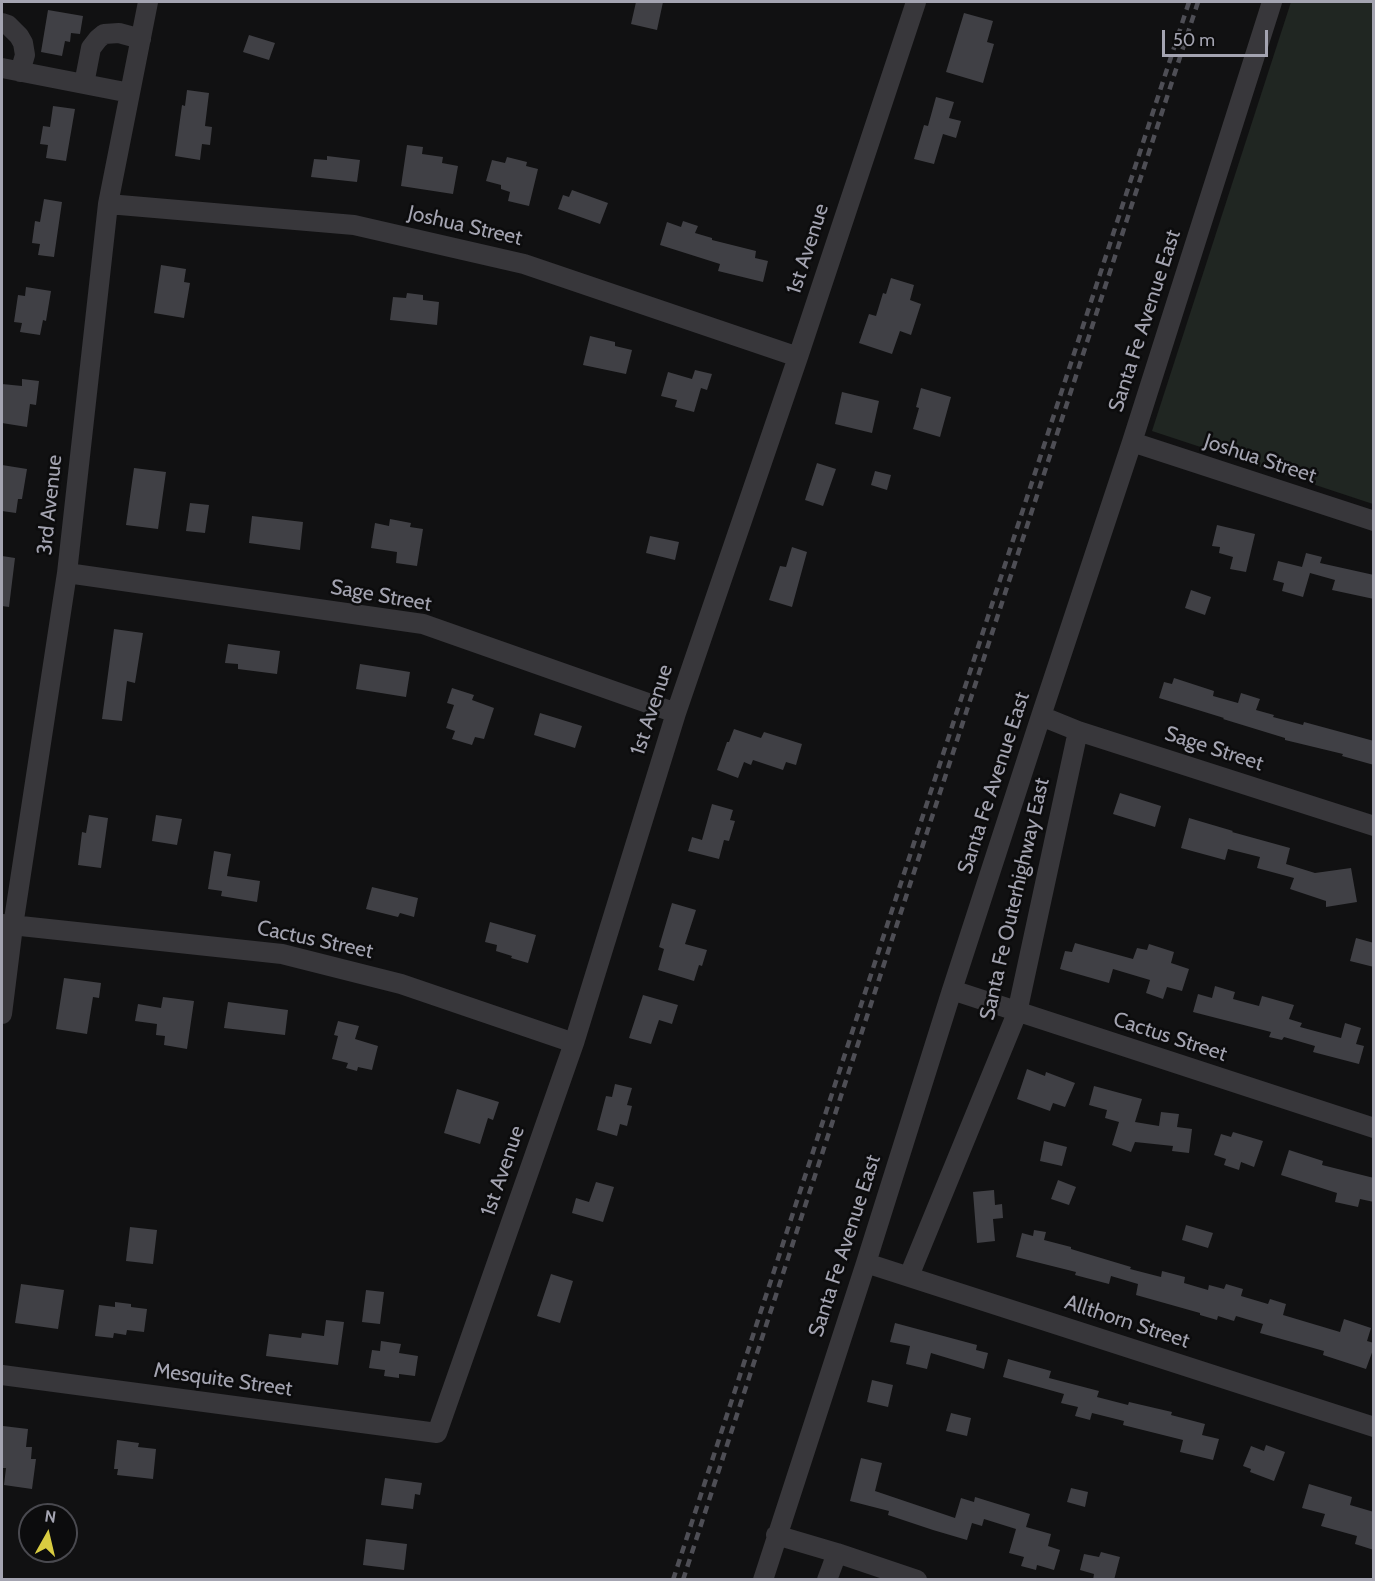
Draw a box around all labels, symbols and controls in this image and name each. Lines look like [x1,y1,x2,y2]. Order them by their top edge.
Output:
scale bar [1165,18,1272,56]
text: 50 m [1173,29,1215,51]
street label: 1st Avenue [782,200,834,298]
street label: Joshua Street [405,201,525,251]
street label: Santa Fe Avenue East [1104,227,1186,415]
street label: Joshua Street [1201,429,1319,489]
street label: 3rd Avenue [32,454,68,556]
street label: Sage Street [328,575,434,617]
street label: 1st Avenue [626,661,678,759]
street label: Santa Fe Avenue East [953,689,1035,877]
street label: Sage Street [1161,721,1267,777]
street label: Santa Fe Outerhighway East [975,775,1055,1023]
street label: Cactus Street [255,915,375,965]
street label: Cactus Street [1110,1007,1230,1067]
street label: 1st Avenue [476,1122,530,1220]
street label: Santa Fe Avenue East [804,1152,886,1340]
street label: Allthorn Street [1061,1290,1193,1354]
street label: Mesquite Street [152,1358,294,1402]
north arrow [18,1503,78,1563]
text: N [43,1506,57,1527]

